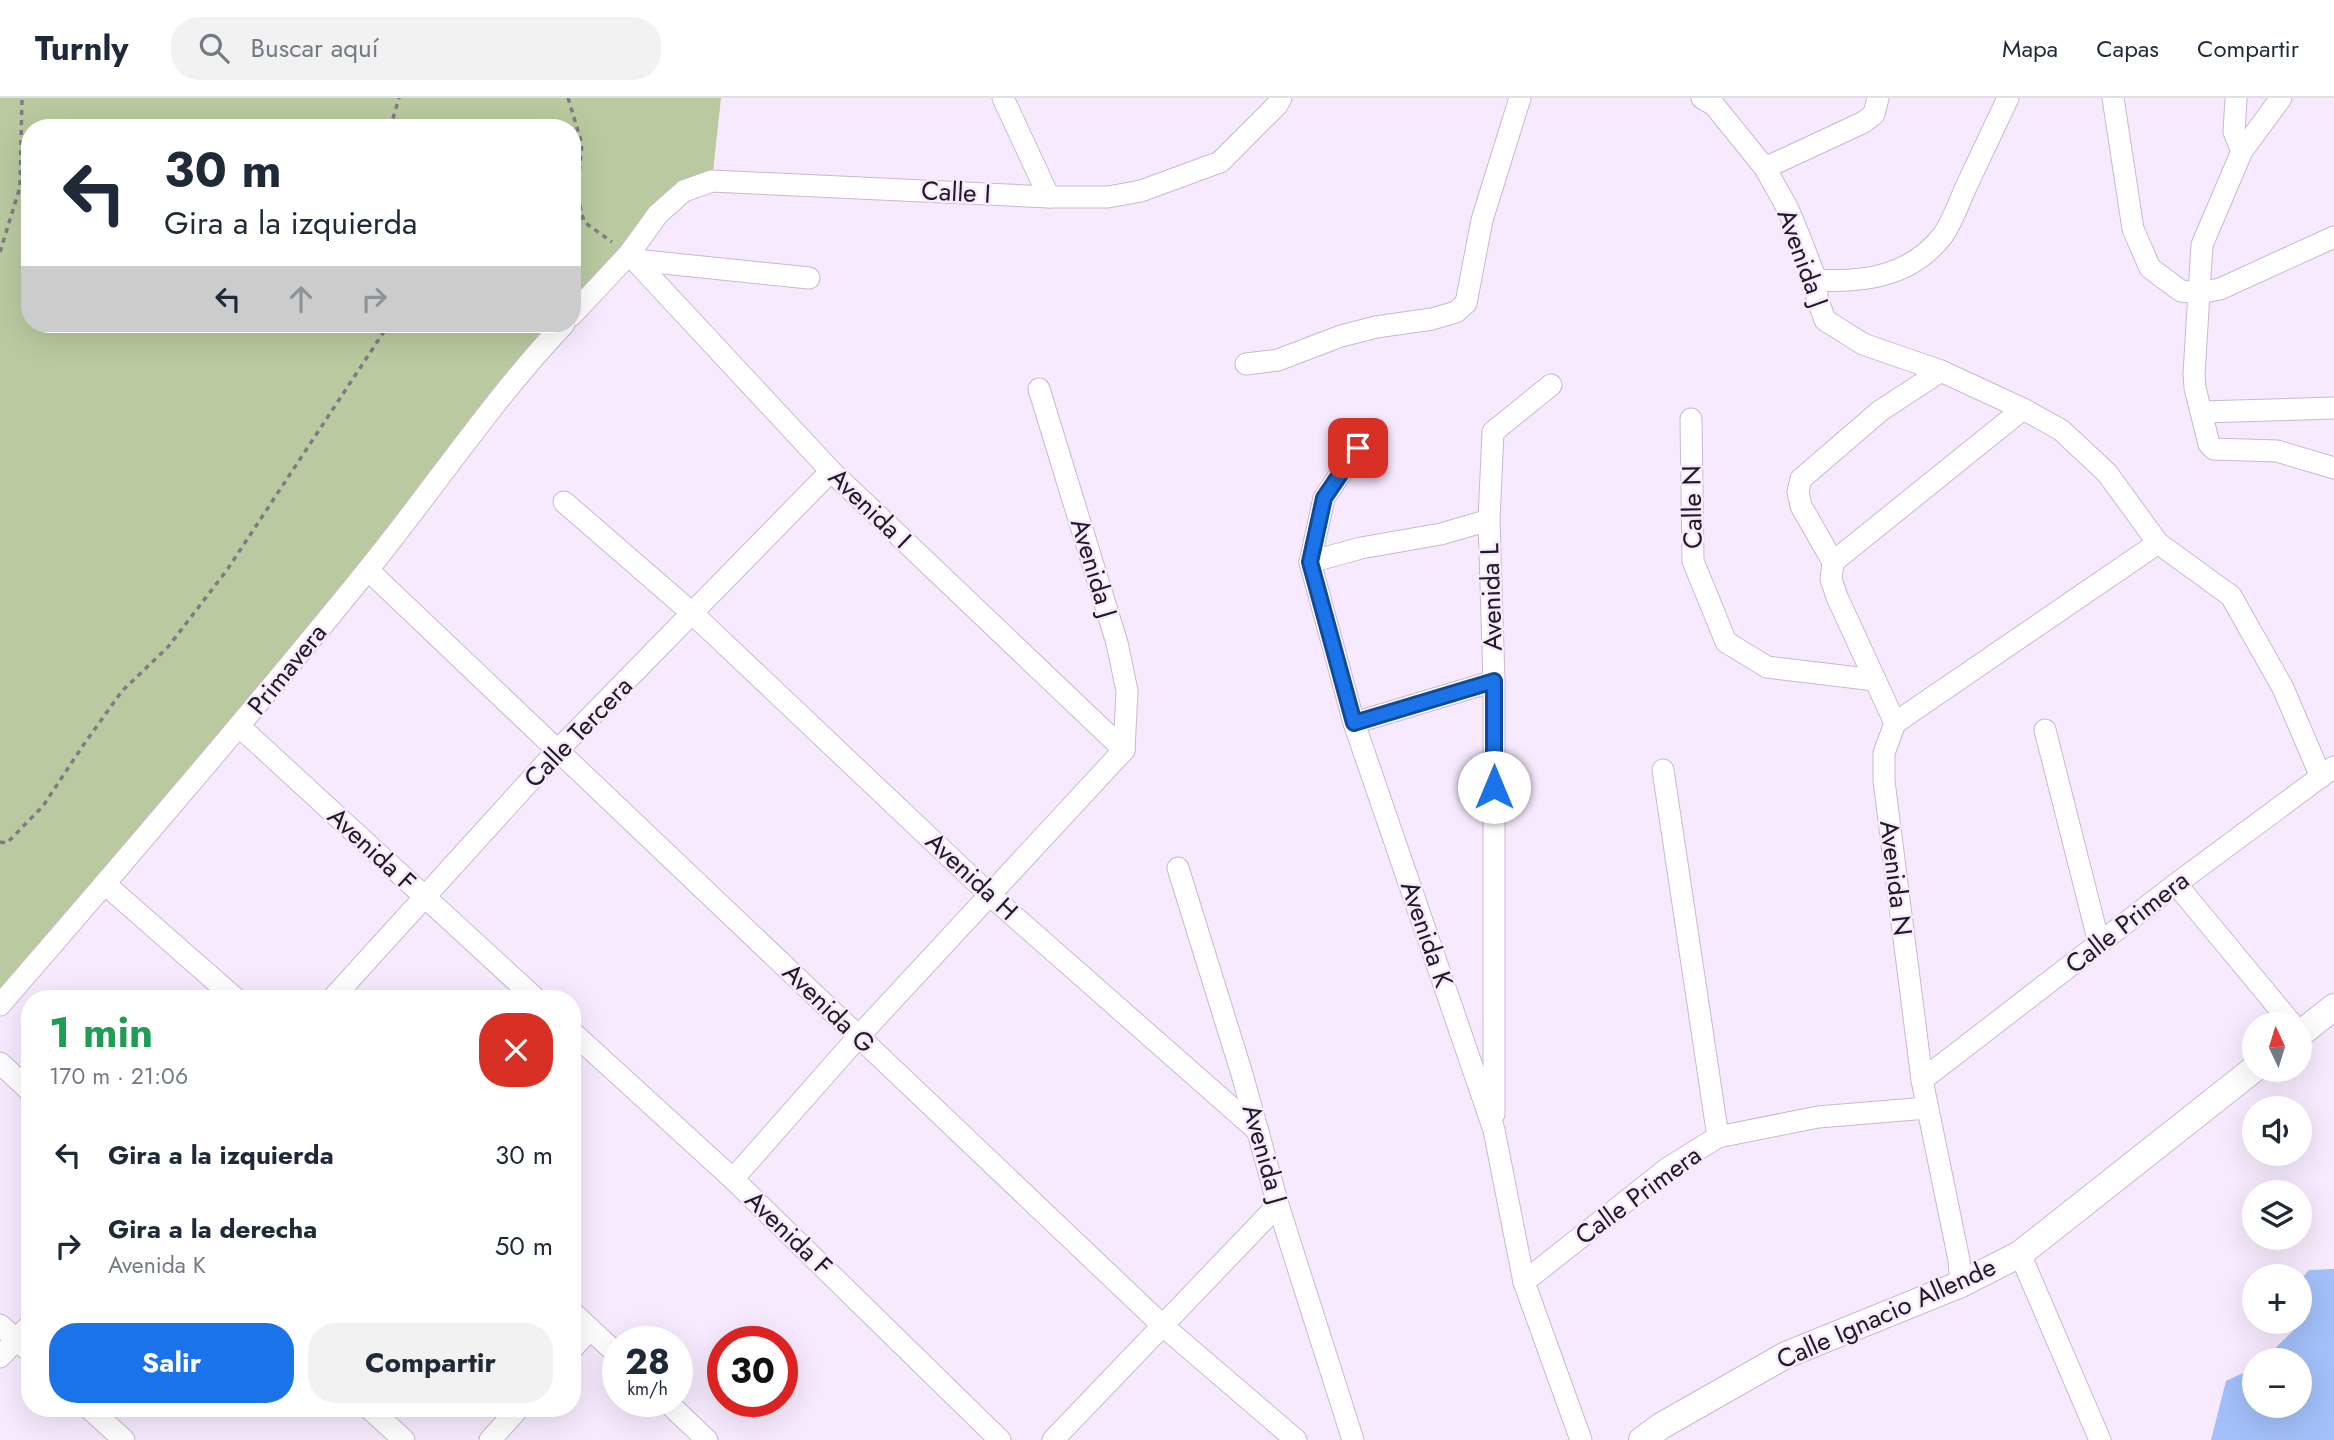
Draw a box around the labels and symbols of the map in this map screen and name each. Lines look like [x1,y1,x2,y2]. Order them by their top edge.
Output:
street label: Calle I [920,171,992,213]
street label: Avenida J [1768,204,1838,312]
pin [1328,418,1388,478]
street label: Avenida I [820,459,920,557]
street label: Calle N [1672,465,1712,549]
street label: Avenida J [1061,514,1127,622]
street label: Avenida L [1470,542,1512,651]
street label: Primavera [238,615,336,723]
street label: Calle Tercera [515,668,641,796]
position arrow [1457,750,1531,824]
street label: Avenida F [319,798,425,900]
street label: Avenida N [1870,818,1922,938]
street label: Avenida H [917,823,1027,929]
street label: Calle Primera [2057,861,2197,983]
street label: Avenida K [1391,876,1463,993]
street label: Avenida G [774,954,884,1062]
north arrow [2242,1012,2312,1082]
street label: Avenida J [1233,1100,1297,1208]
street label: Calle Primera [1567,1136,1709,1254]
street label: Avenida F [737,1182,841,1284]
street label: Calle Ignacio Allende [1770,1248,2002,1378]
speed limit sign: 30 [707,1326,798,1417]

